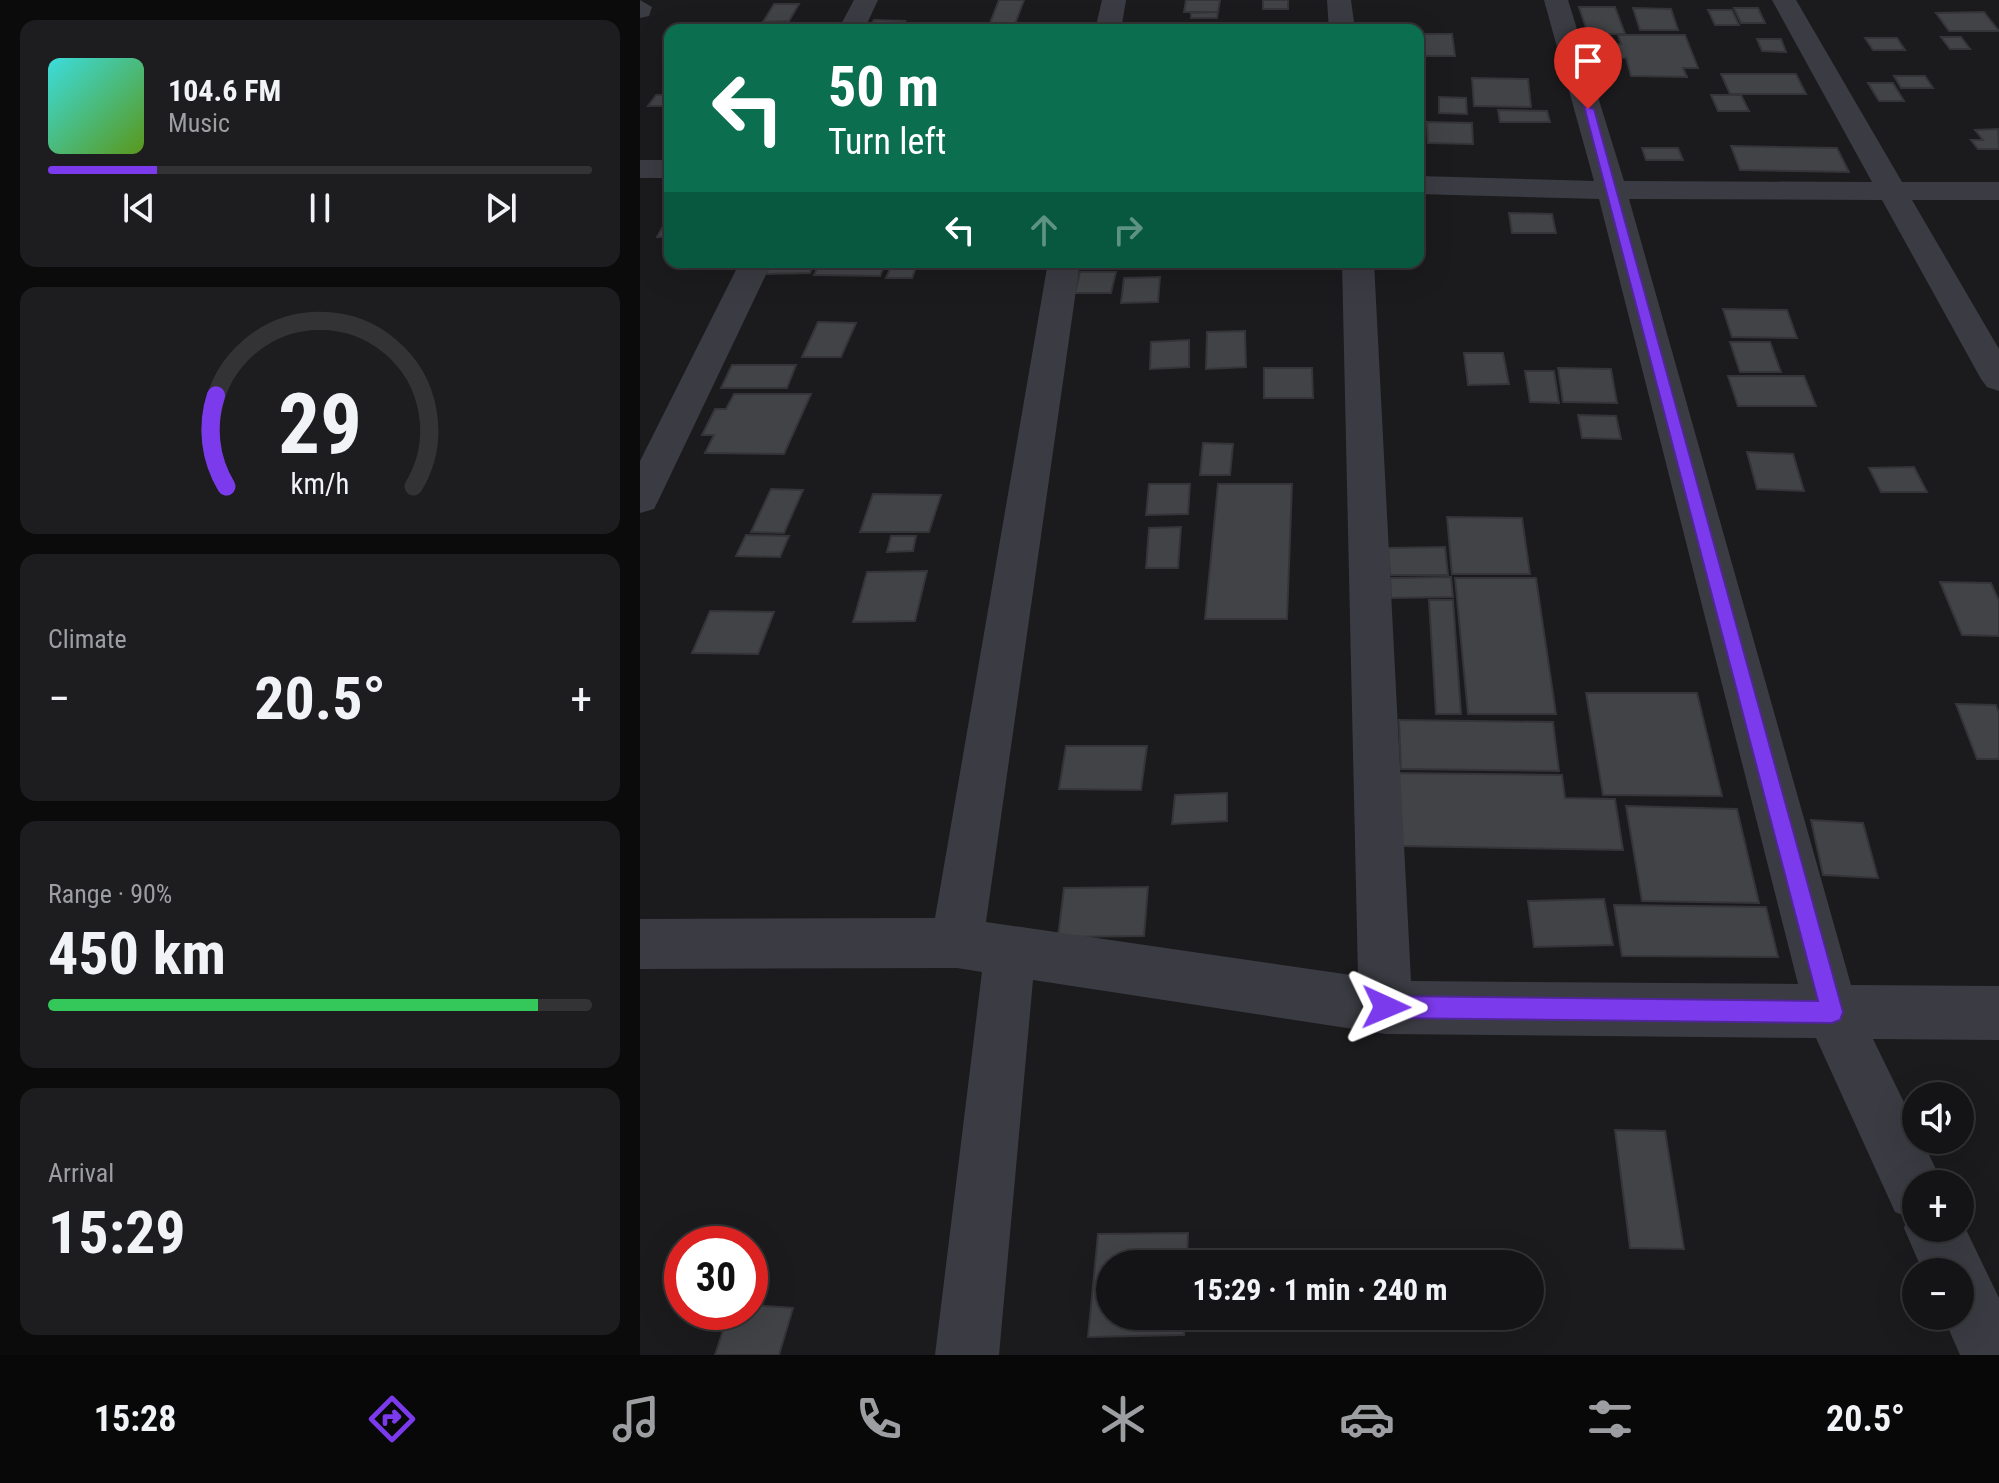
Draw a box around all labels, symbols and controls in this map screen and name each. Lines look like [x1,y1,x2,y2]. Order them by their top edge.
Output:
pin [1554,27,1622,109]
icon: arrive [1566,39,1610,83]
text: 50 m [828,54,939,120]
icon: left [696,56,800,160]
text: 104.6 FM [168,73,281,108]
text: Music [168,108,230,138]
text: Turn left [828,121,946,163]
icon: previous [117,186,161,230]
icon: pause [298,186,342,230]
icon: next [479,186,523,230]
icon: left [938,208,982,252]
icon: ahead [1022,208,1066,252]
icon: right [1106,208,1150,252]
text: 29 [278,375,362,472]
text: km/h [291,467,349,501]
text: Climate [48,624,127,654]
text: 20.5° [254,663,386,734]
text: − [48,673,70,725]
text: + [570,673,592,725]
text: Range · 90% [48,879,172,909]
text: 450 km [48,918,226,989]
position arrow [1344,965,1428,1049]
map controls [1902,1082,1974,1330]
button: sound [1902,1082,1974,1154]
text: Arrival [48,1158,114,1188]
button: + [1902,1170,1974,1242]
text: 15:29 [48,1197,186,1268]
speed limit sign: 30 [664,1226,768,1330]
button: − [1902,1258,1974,1330]
text: 15:29 · 1 min · 240 m [1193,1272,1447,1307]
icon: directions [364,1391,420,1447]
icon: music [608,1391,664,1447]
icon: phone [851,1391,907,1447]
icon: climate [1095,1391,1151,1447]
icon: car [1339,1391,1395,1447]
icon: filters [1582,1391,1638,1447]
text: 15:28 [94,1398,176,1440]
text: 20.5° [1826,1398,1905,1440]

